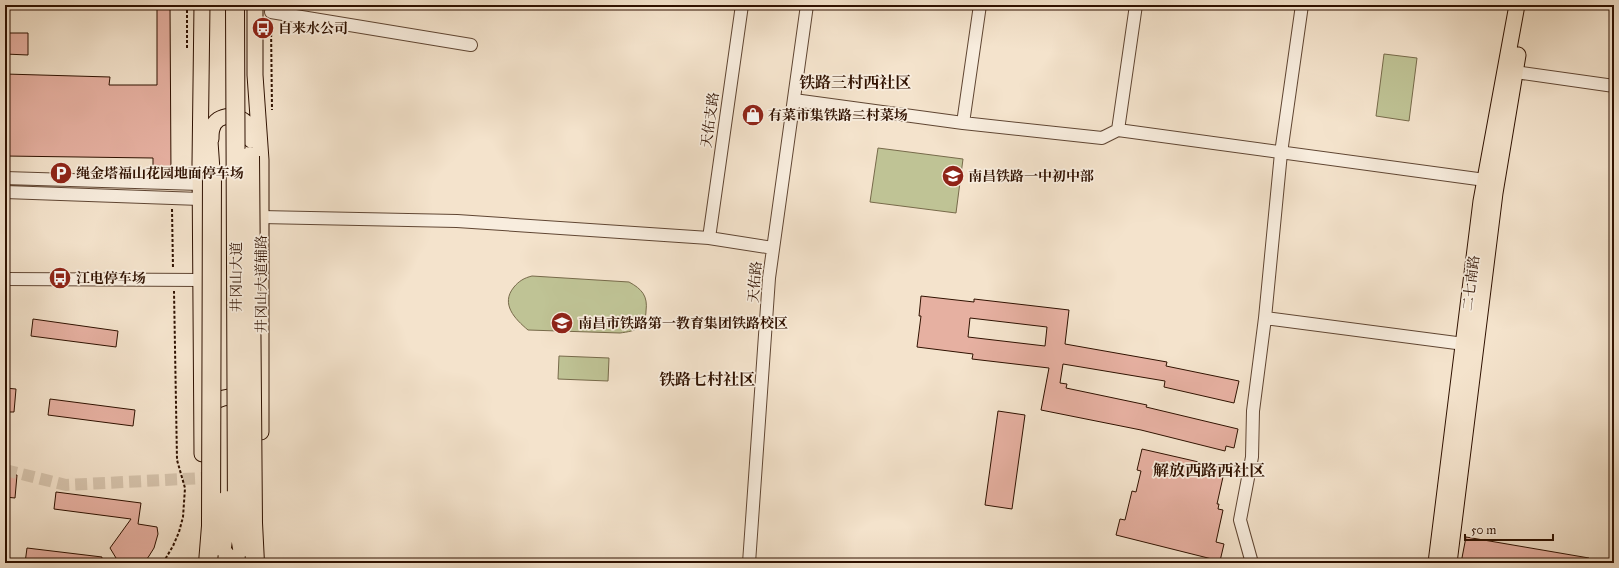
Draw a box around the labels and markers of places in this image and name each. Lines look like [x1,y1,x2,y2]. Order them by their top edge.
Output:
bus stop icon: 自来水公司 [250,15,276,41]
place label: 自来水公司 [278,20,348,37]
shop icon: 有菜市集铁路二村菜场 [740,102,766,128]
place label: 有菜市集铁路二村菜场 [768,107,908,124]
parking icon: 绳金塔福山花园地面停车场 [48,160,74,186]
school or university icon: 南昌铁路一中初中部 [940,163,966,189]
place label: 绳金塔福山花园地面停车场 [76,165,244,182]
place label: 南昌铁路一中初中部 [968,168,1094,185]
bus stop icon: 江电停车场 [47,265,73,291]
place label: 江电停车场 [76,270,146,287]
school or university icon: 南昌市铁路第一教育集团铁路校区 [549,310,575,336]
place label: 南昌市铁路第一教育集团铁路校区 [578,315,788,332]

